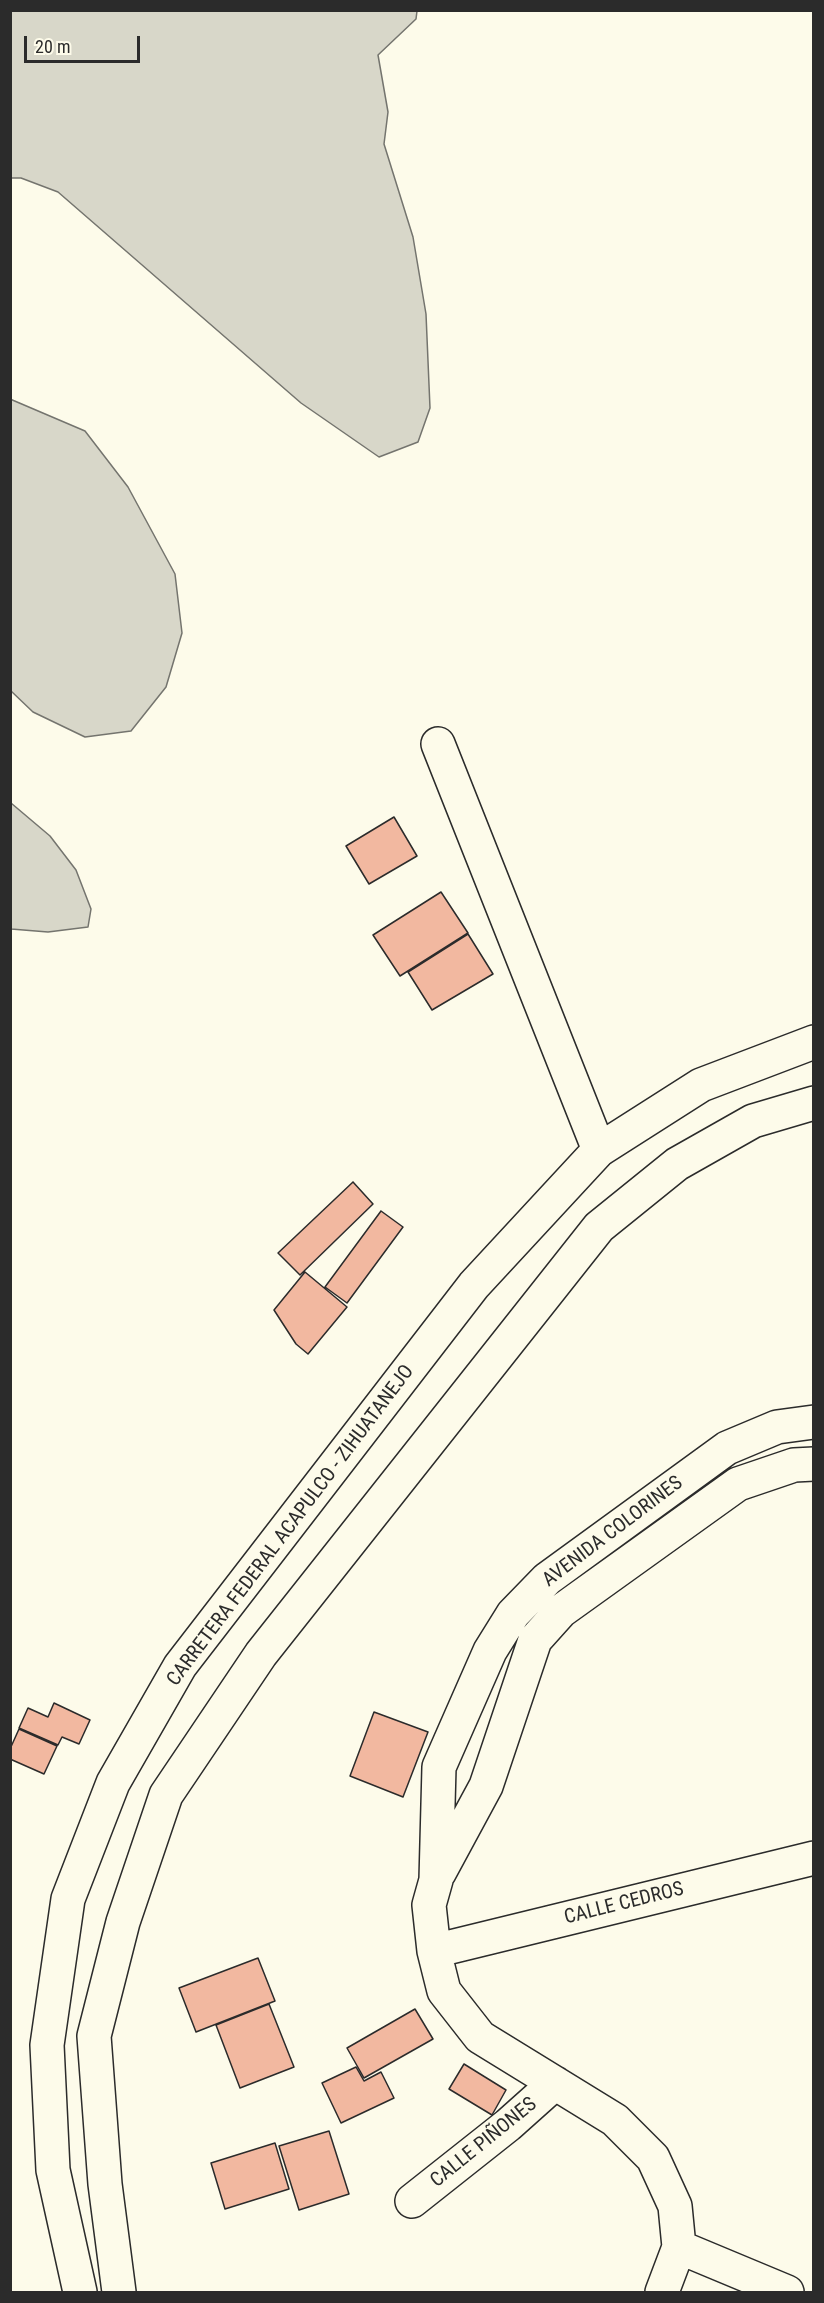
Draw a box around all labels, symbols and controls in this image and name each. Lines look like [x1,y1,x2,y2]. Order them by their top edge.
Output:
scale bar [27,24,142,62]
text: 20 m [35,36,70,57]
street label: CARRETERA FEDERAL ACAPULCO - ZIHUATANEJO [162,1361,420,1691]
street label: AVENIDA COLORINES [538,1472,688,1592]
street label: CALLE CEDROS [562,1878,686,1930]
street label: CALLE PIÑONES [426,2093,542,2193]

